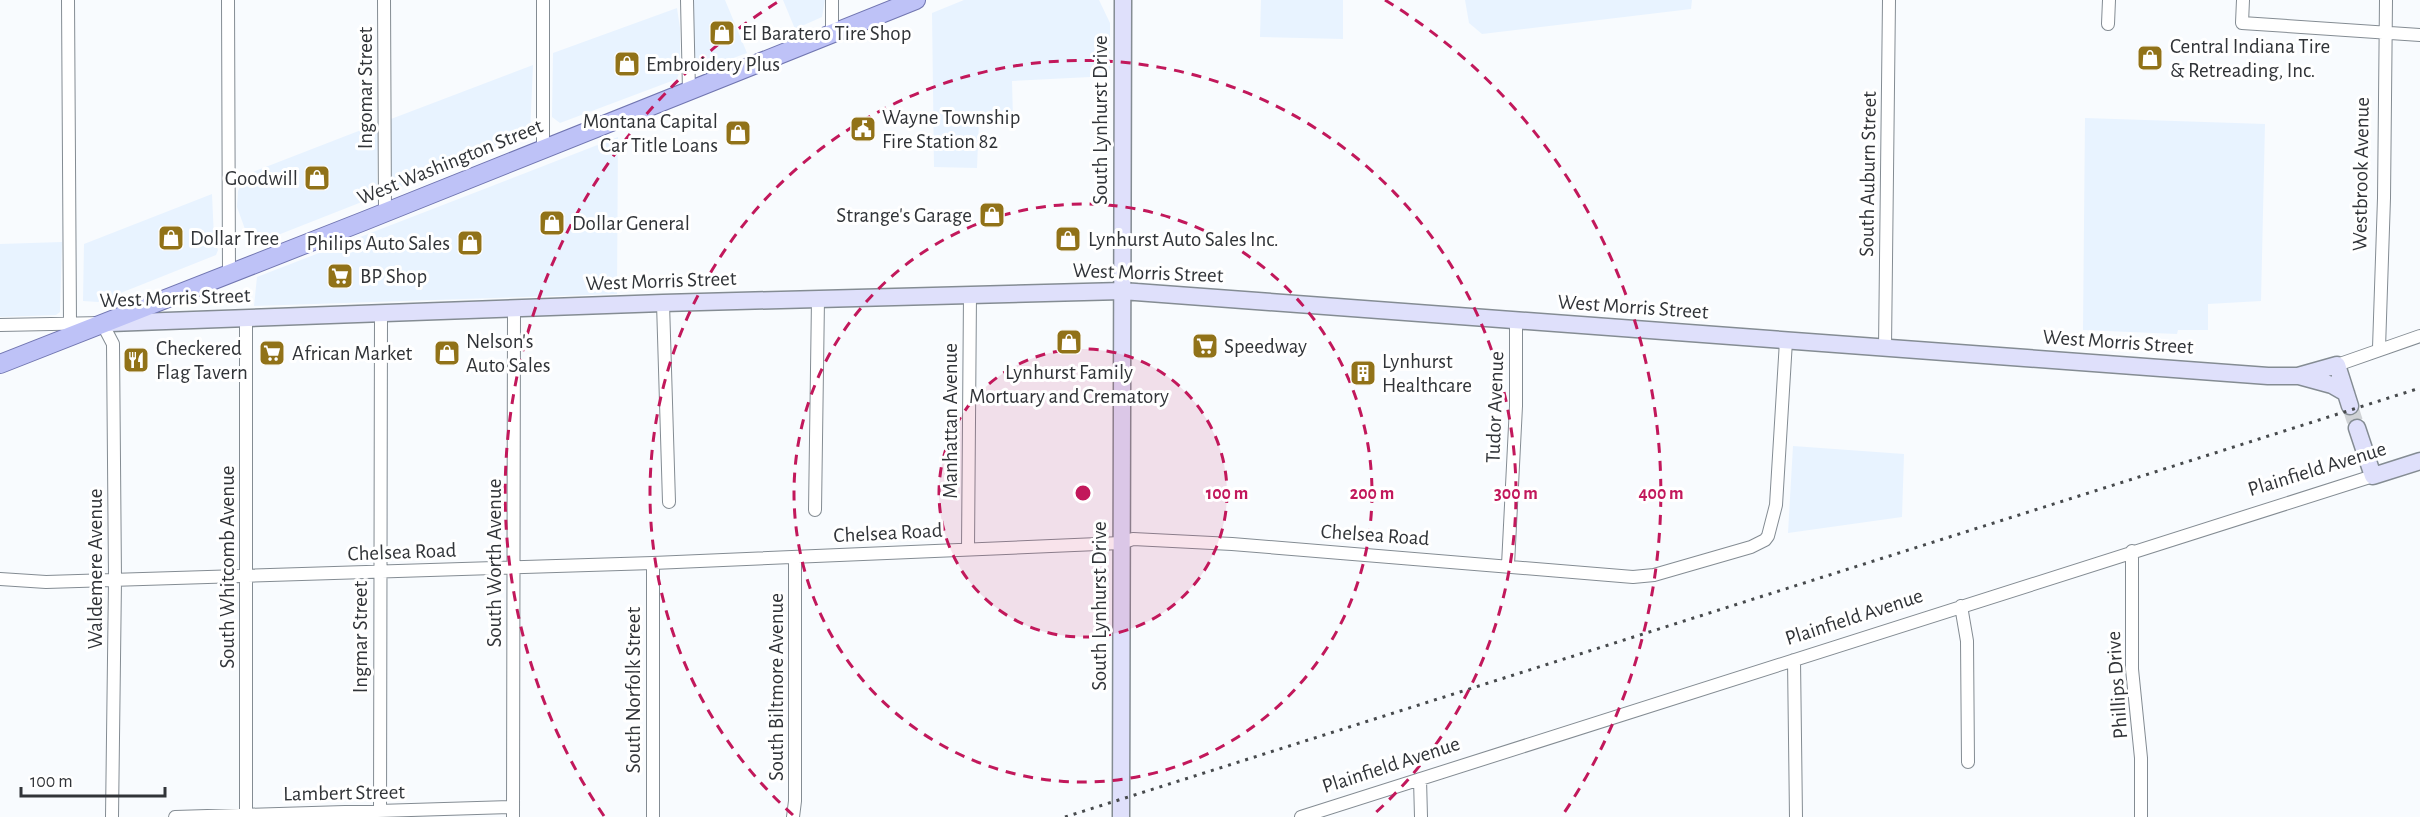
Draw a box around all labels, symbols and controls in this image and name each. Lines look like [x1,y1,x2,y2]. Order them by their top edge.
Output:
shop icon: El Baratero Tire Shop [707,18,737,48]
place label: El Baratero Tire Shop [742,23,911,44]
street label: Ingomar Street [355,26,376,149]
street label: South Lynhurst Drive [1090,35,1111,205]
place label: Central Indiana Tire & Retreading, Inc. [2170,36,2330,81]
shop icon: Central Indiana Tire & Retreading, Inc. [2135,43,2165,73]
shop icon: Embroidery Plus [612,49,642,79]
place label: Embroidery Plus [646,54,780,75]
street label: South Auburn Street [1856,91,1880,257]
street label: Westbrook Avenue [2349,97,2373,251]
place label: Wayne Township Fire Station 82 [882,107,1020,152]
place label: Montana Capital Car Title Loans [583,111,718,156]
public building icon: Wayne Township Fire Station 82 [848,114,878,144]
street label: West Washington Street [354,115,546,209]
shop icon: Montana Capital Car Title Loans [723,118,753,148]
shop icon: Goodwill [302,163,332,193]
place label: Goodwill [225,168,298,189]
shop icon: Strange's Garage [977,200,1007,230]
place label: Strange's Garage [836,205,972,226]
shop icon: Dollar General [537,208,567,238]
place label: Dollar General [572,213,690,234]
shop icon: Dollar Tree [156,223,186,253]
shop icon: Lynhurst Auto Sales Inc. [1053,224,1083,254]
place label: Dollar Tree [190,228,279,249]
shop icon: Philips Auto Sales [455,228,485,258]
place label: Lynhurst Auto Sales Inc. [1088,229,1279,250]
place label: Philips Auto Sales [306,233,450,254]
street label: West Morris Street [1072,260,1224,286]
supermarket icon: BP Shop [325,261,355,291]
place label: BP Shop [360,266,427,287]
street label: West Morris Street [585,268,737,294]
street label: West Morris Street [99,285,251,311]
street label: West Morris Street [1557,291,1709,323]
street label: West Morris Street [2042,326,2194,358]
shop icon: Lynhurst Family Mortuary and Crematory [1054,327,1084,357]
place label: Nelson's Auto Sales [466,331,550,376]
supermarket icon: Speedway [1190,331,1220,361]
place label: Speedway [1224,336,1307,357]
place label: Checkered Flag Tavern [156,338,248,383]
supermarket icon: African Market [257,338,287,368]
shop icon: Nelson's Auto Sales [432,338,462,368]
place label: African Market [292,343,413,364]
street label: Manhattan Avenue [940,343,961,499]
restaurant icon: Checkered Flag Tavern [121,345,151,375]
place label: Lynhurst Healthcare [1382,351,1472,396]
street label: Tudor Avenue [1483,351,1507,463]
building icon: Lynhurst Healthcare [1348,358,1378,388]
place label: Lynhurst Family Mortuary and Crematory [969,362,1169,407]
street label: Plainfield Avenue [2245,438,2389,500]
street label: South Whitcomb Avenue [217,465,238,669]
street label: South Worth Avenue [484,479,505,647]
centre of rings [1073,483,1093,503]
text: 100 m [1206,485,1248,503]
text: 200 m [1350,485,1394,503]
text: 300 m [1494,485,1538,503]
text: 400 m [1638,485,1684,503]
street label: Waldemere Avenue [85,489,106,649]
street label: Chelsea Road [833,520,943,546]
street label: South Lynhurst Drive [1089,521,1110,691]
street label: Chelsea Road [1320,521,1430,549]
street label: Chelsea Road [347,540,457,564]
street label: Ingmar Street [350,580,371,693]
street label: Plainfield Avenue [1782,585,1926,649]
street label: South Biltmore Avenue [766,593,787,781]
street label: South Norfolk Street [623,607,644,773]
street label: Phillips Drive [2103,630,2131,740]
street label: Plainfield Avenue [1319,733,1463,797]
scale bar [21,760,165,798]
text: 100 m [30,773,73,791]
street label: Lambert Street [283,781,405,805]

